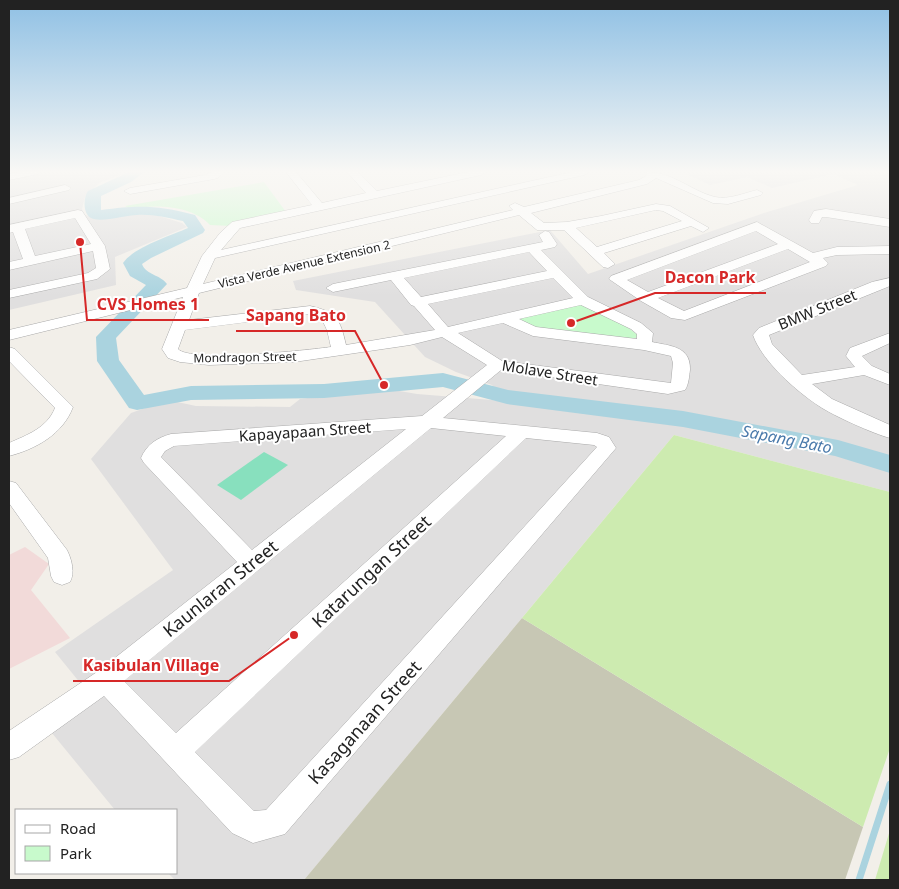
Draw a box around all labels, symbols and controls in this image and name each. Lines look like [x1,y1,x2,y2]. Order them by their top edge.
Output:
street label: Vista Verde Avenue Extension 2 [216,236,392,292]
callout: Dacon Park [655,262,766,293]
text: Dacon Park [665,266,755,288]
street label: BMW Street [775,284,860,334]
callout: CVS Homes 1 [87,289,209,320]
text: CVS Homes 1 [97,293,199,315]
callout: Sapang Bato [236,300,355,331]
text: Sapang Bato [246,304,346,326]
street label: Mondragon Street [193,348,297,366]
street label: Molave Street [501,355,600,390]
street label: Kapayapaan Street [238,416,372,446]
water label: Sapang Bato [740,419,834,459]
street label: Katarungan Street [306,509,436,633]
street label: Kaunlaran Street [157,534,283,642]
callout: Kasibulan Village [73,650,229,681]
text: Kasibulan Village [83,654,219,676]
street label: Kasaganaan Street [302,655,426,789]
legend [15,809,178,874]
text: Road [60,818,96,838]
text: Park [60,843,92,863]

